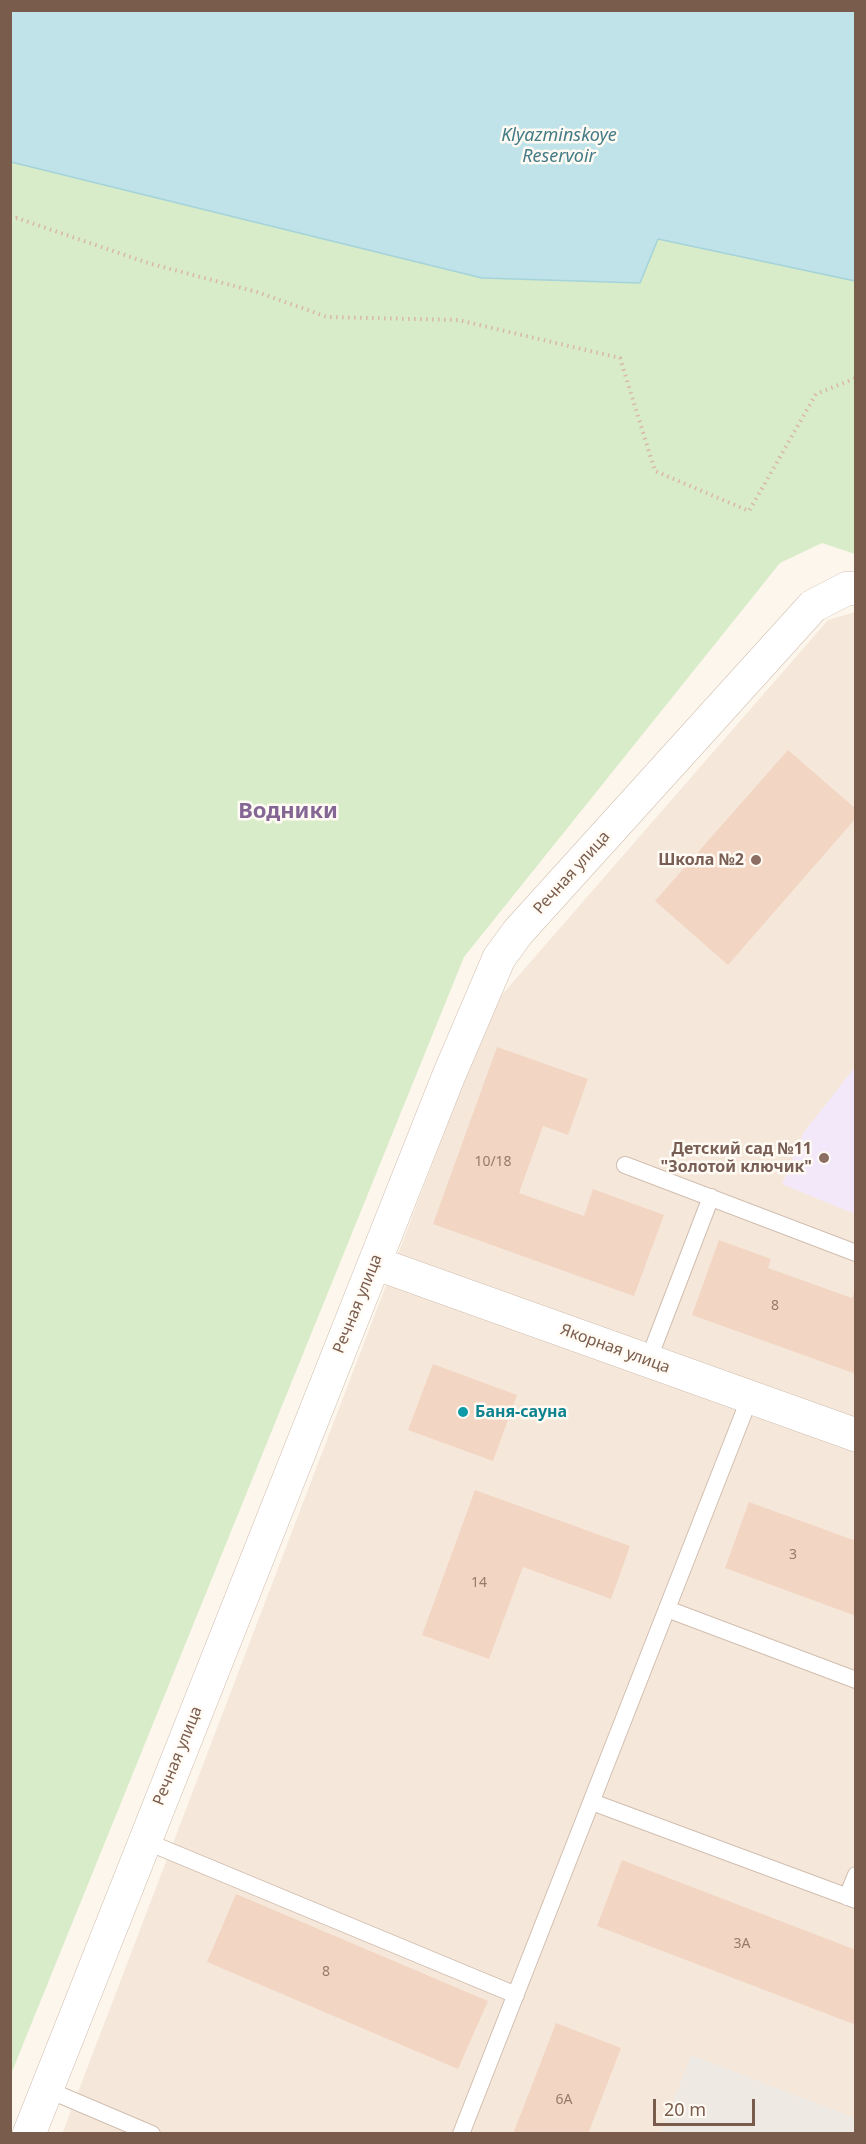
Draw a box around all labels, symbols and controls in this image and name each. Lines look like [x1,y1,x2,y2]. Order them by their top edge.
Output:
water label: Klyazminskoye Reservoir [501,125,617,168]
district label: Водники [238,799,338,825]
street label: Речная улица [530,828,614,918]
place label: Школа №2 [658,850,744,870]
marker: Школа №2 [749,853,763,867]
place label: Детский сад №11 "Золотой ключик" [661,1139,812,1177]
marker: Детский сад №11 "Золотой ключик" [817,1151,831,1165]
house number: 10/18 [474,1154,512,1170]
street label: Речная улица [329,1252,387,1356]
house number: 8 [771,1298,779,1314]
street label: Якорная улица [558,1320,672,1378]
place label: Баня-сауна [475,1402,567,1422]
marker: Баня-сауна [456,1405,470,1419]
house number: 3 [789,1547,797,1563]
house number: 14 [471,1575,487,1591]
street label: Речная улица [149,1704,207,1808]
house number: 3А [734,1936,750,1952]
house number: 8 [322,1964,330,1980]
scale bar [656,2087,758,2125]
house number: 6А [556,2092,572,2108]
text: 20 m [664,2097,706,2121]

